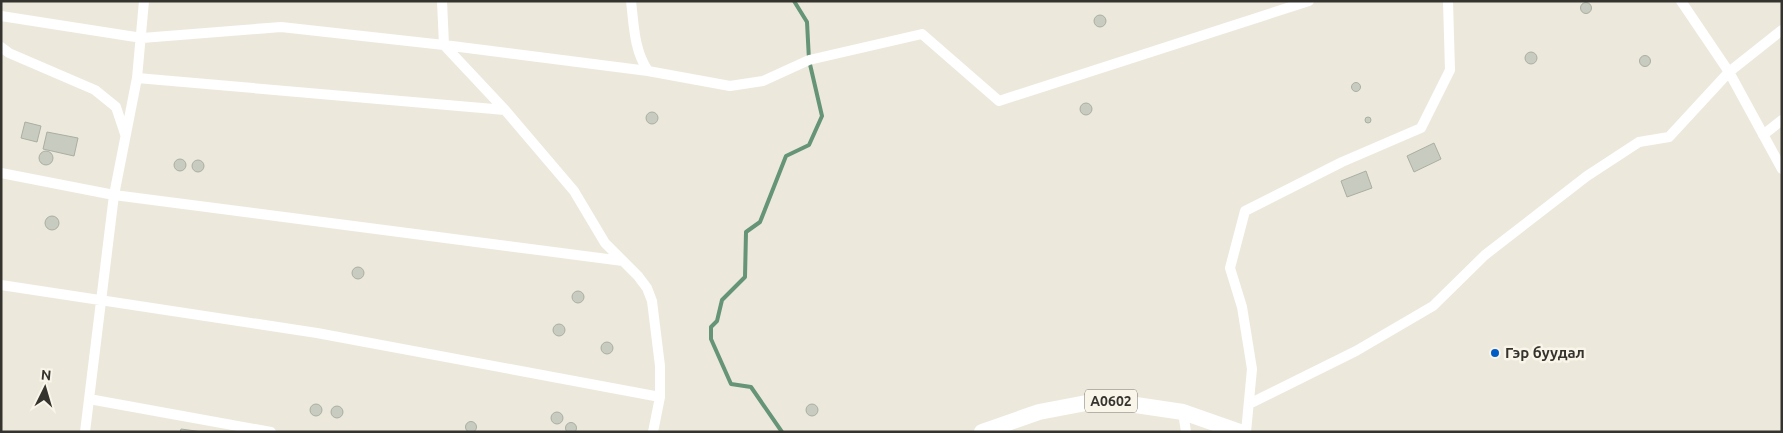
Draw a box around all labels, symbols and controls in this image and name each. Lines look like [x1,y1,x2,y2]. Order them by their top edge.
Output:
place label: Гэр буудал [1505,344,1585,361]
marker: Гэр буудал [1489,347,1501,359]
north arrow [20,363,70,413]
text: N [40,367,52,383]
road number: A0602 [1085,390,1137,412]

